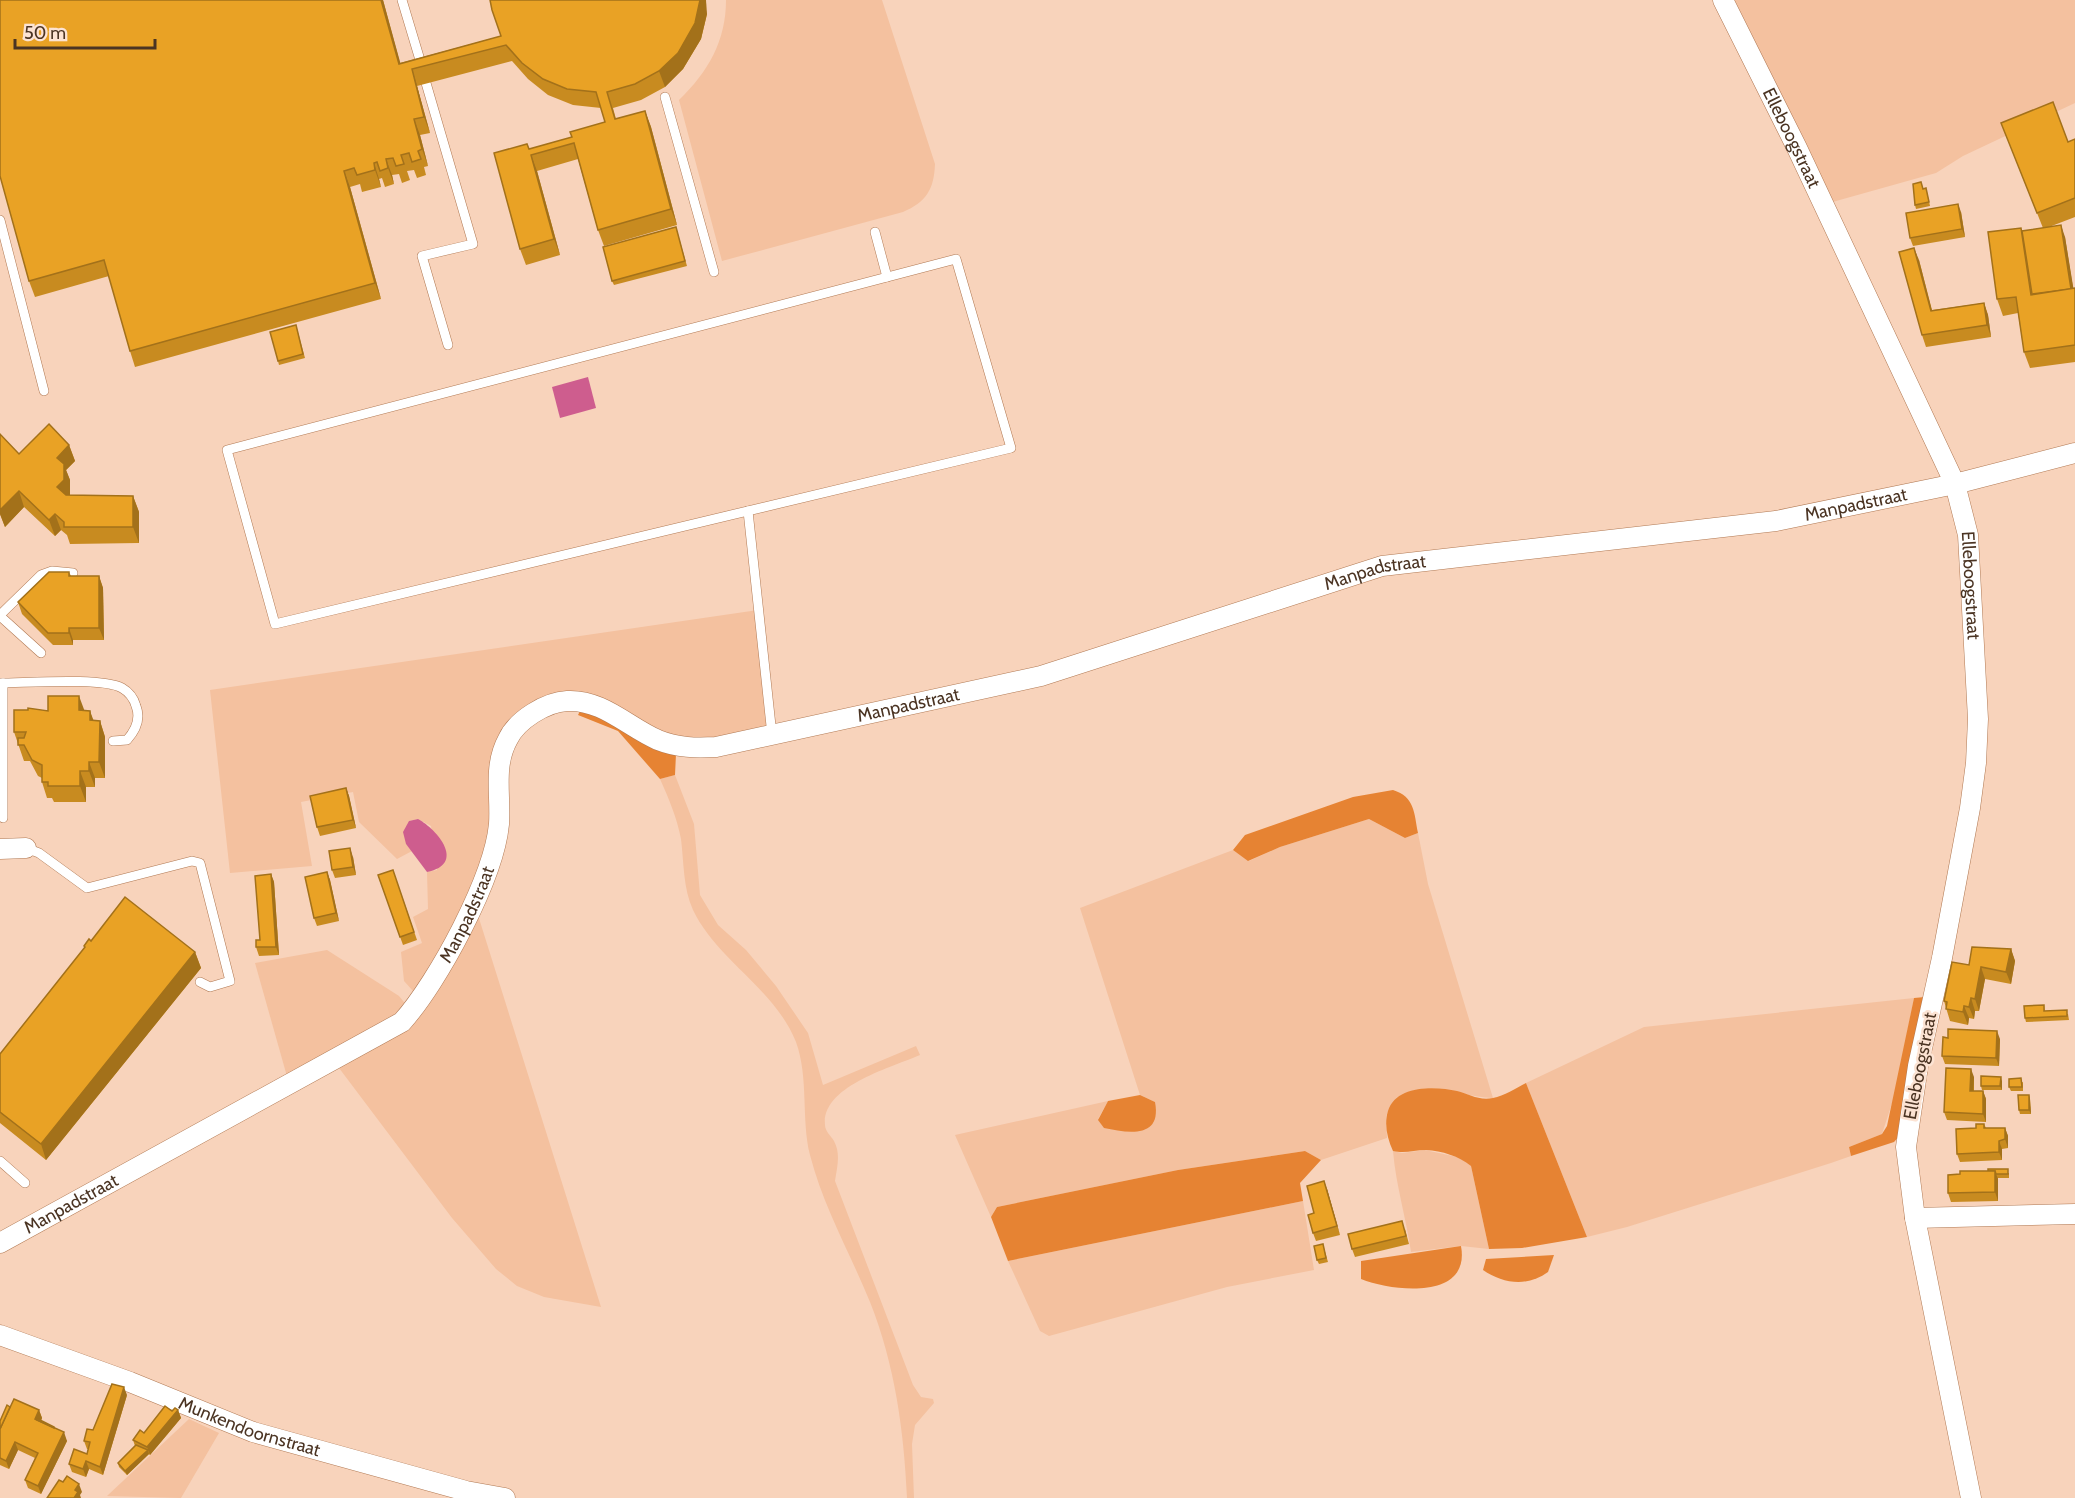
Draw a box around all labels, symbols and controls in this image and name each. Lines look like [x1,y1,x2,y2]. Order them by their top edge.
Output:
scale bar [15,12,154,50]
text: 50 m [24,22,66,44]
street label: Elleboogstraat [1758,84,1825,191]
street label: Manpadstraat [1802,483,1909,526]
street label: Elleboogstraat [1957,531,1985,640]
street label: Manpadstraat [1321,550,1427,595]
street label: Manpadstraat [855,683,962,727]
street label: Manpadstraat [435,863,499,967]
street label: Elleboogstraat [1899,1011,1941,1121]
street label: Manpadstraat [20,1169,122,1239]
street label: Munkendoornstraat [175,1392,323,1461]

